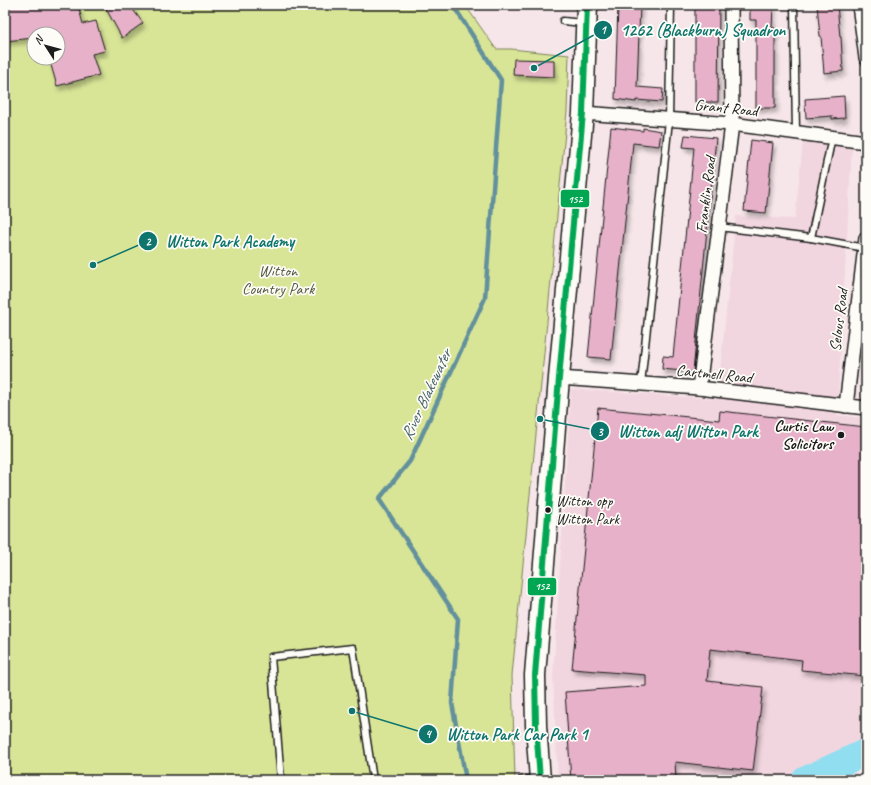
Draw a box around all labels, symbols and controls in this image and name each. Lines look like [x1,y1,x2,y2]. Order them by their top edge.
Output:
callout: 1262 (Blackburn) Squadron [593,15,793,44]
text: 1262 (Blackburn) Squadron [621,20,787,41]
text: 1 [600,22,607,38]
north arrow [26,26,66,66]
text: N [30,31,47,47]
street label: Grant Road [693,95,761,122]
street label: Franklin Road [691,153,721,234]
line badge: 152 [560,189,590,208]
text: 152 [568,192,583,206]
callout: Witton Park Academy [138,227,301,256]
text: Witton Park Academy [166,231,296,252]
text: 2 [145,234,152,250]
park label: Witton Country Park [242,261,315,299]
street label: Selous Road [825,285,853,353]
water label: River Blakewater [396,344,457,443]
street label: Cartmell Road [675,360,756,388]
place label: Curtis Law Solicitors [774,416,835,454]
callout: Witton adj Witton Park [590,417,766,446]
text: Witton adj Witton Park [618,421,759,442]
text: 3 [597,424,604,440]
marker: Curtis Law Solicitors [836,430,846,440]
place label: Witton opp Witton Park [556,492,621,529]
marker: Witton opp Witton Park [543,505,553,515]
line badge: 152 [527,577,557,596]
text: 152 [535,579,550,593]
callout: Witton Park Car Park 1 [418,719,596,748]
text: Witton Park Car Park 1 [446,724,590,745]
text: 4 [425,726,432,742]

